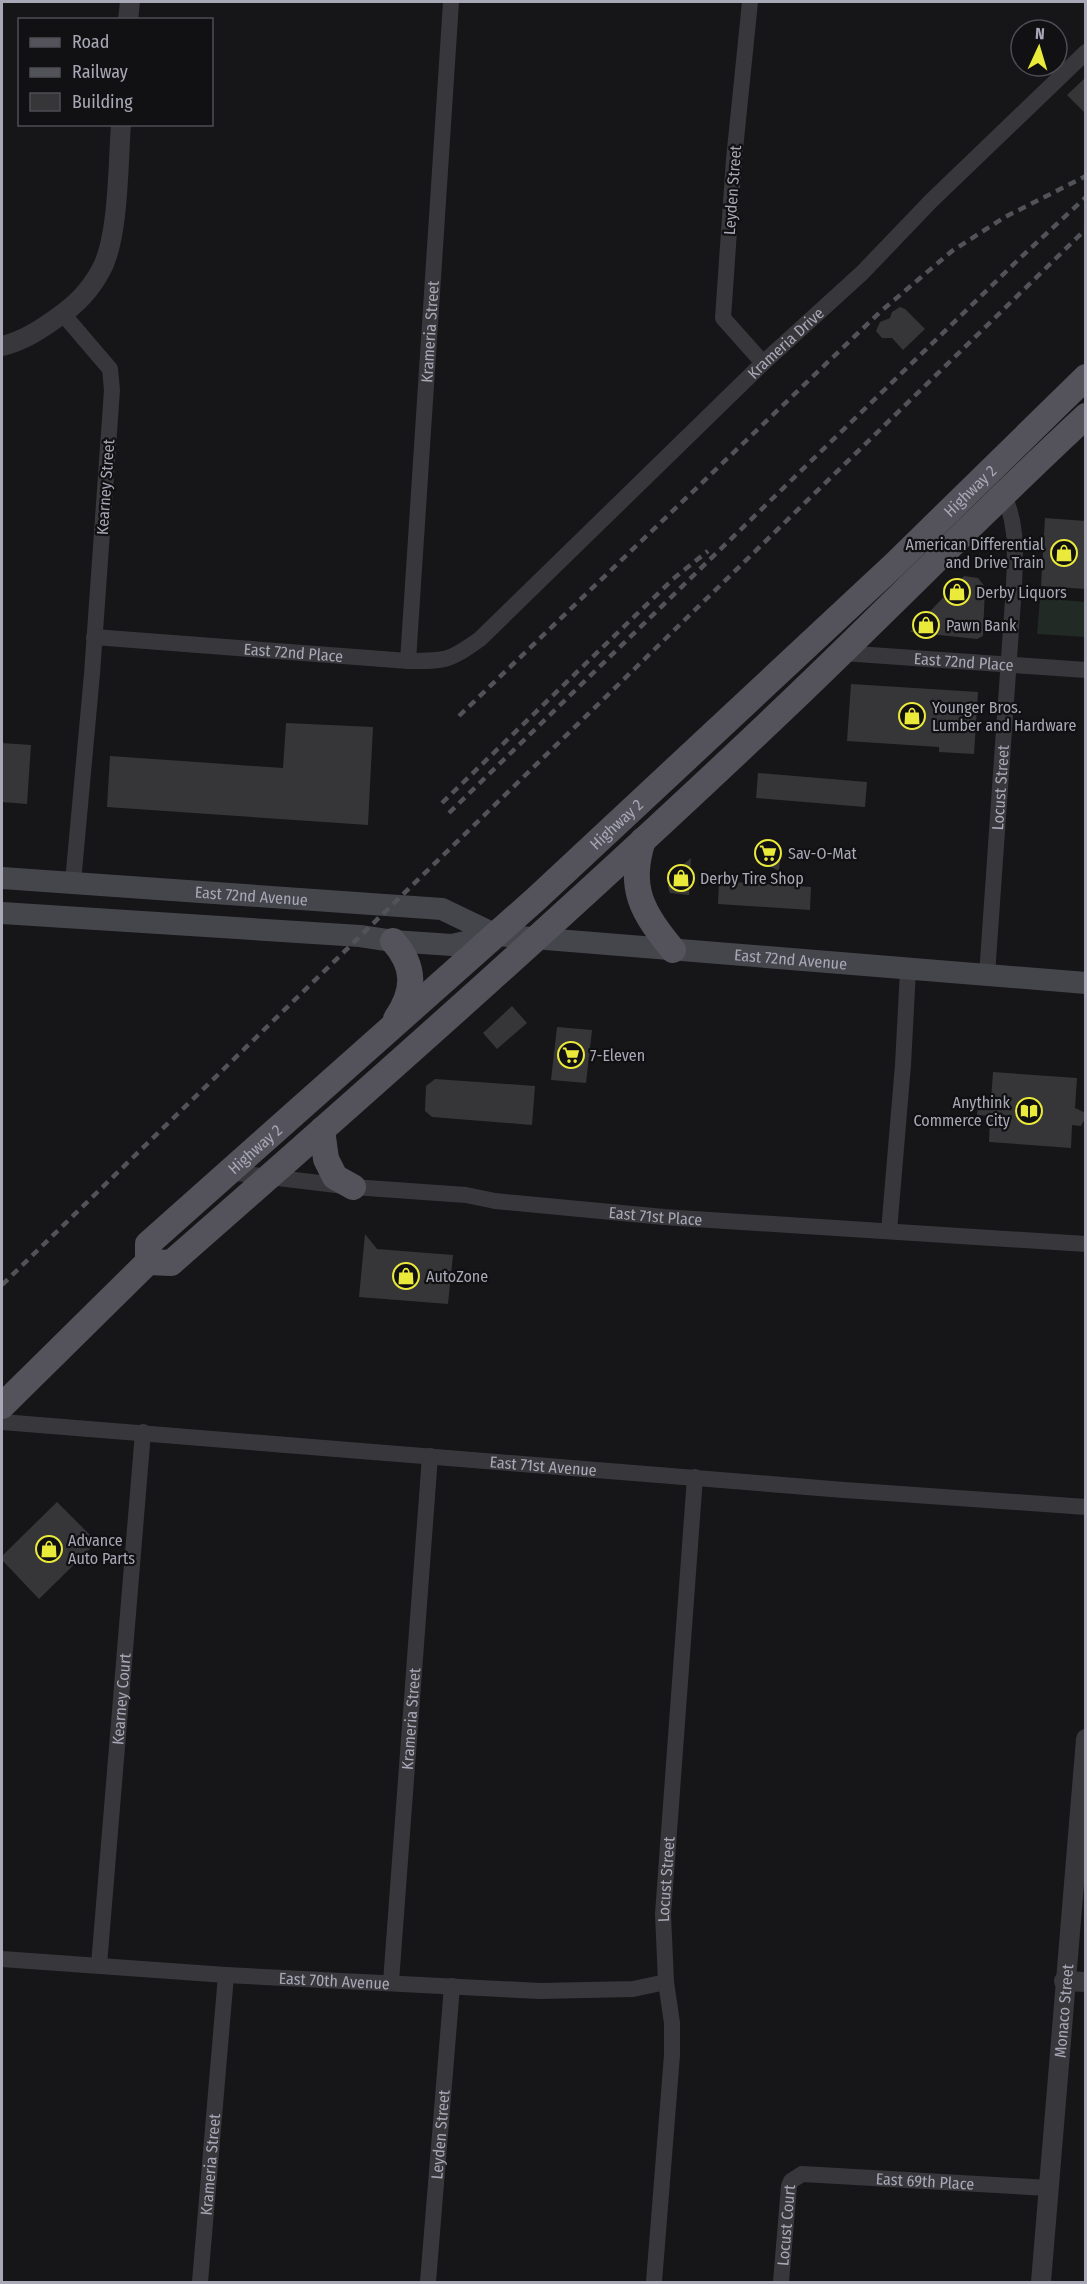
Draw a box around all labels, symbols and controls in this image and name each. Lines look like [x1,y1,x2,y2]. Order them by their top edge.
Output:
legend [18,18,213,126]
north arrow [1009,18,1069,78]
text: N [1035,24,1045,43]
text: Road [72,31,109,53]
text: Railway [72,61,128,83]
text: Building [72,91,133,113]
street label: Leyden Street [720,144,745,235]
street label: Krameria Street [417,279,443,383]
street label: Krameria Drive [744,303,828,383]
street label: Kearney Street [93,438,118,536]
street label: Highway 2 [940,461,1000,521]
place label: American Differential and Drive Train [906,535,1044,572]
shop icon: American Differential and Drive Train [1049,538,1079,568]
shop icon: Derby Liquors [942,577,972,607]
place label: Derby Liquors [976,583,1067,602]
shop icon: Pawn Bank [911,610,941,640]
place label: Pawn Bank [946,616,1017,635]
street label: East 72nd Place [243,639,344,666]
street label: East 72nd Place [913,649,1014,675]
place label: Younger Bros. Lumber and Hardware [932,698,1076,735]
shop icon: Younger Bros. Lumber and Hardware [897,701,927,731]
street label: Locust Street [988,743,1013,831]
street label: Highway 2 [586,795,647,854]
supermarket icon: Sav-O-Mat [753,838,783,868]
place label: Sav-O-Mat [788,844,858,863]
shop icon: Derby Tire Shop [666,863,696,893]
place label: Derby Tire Shop [700,869,804,888]
street label: East 72nd Avenue [194,883,309,910]
street label: East 72nd Avenue [733,945,848,974]
supermarket icon: 7-Eleven [556,1040,586,1070]
place label: 7-Eleven [590,1046,645,1065]
place label: Anythink Commerce City [913,1093,1011,1130]
library icon: Anythink Commerce City [1014,1096,1044,1126]
street label: Highway 2 [224,1120,286,1178]
street label: East 71st Place [608,1203,703,1229]
shop icon: AutoZone [391,1261,421,1291]
place label: AutoZone [426,1267,488,1286]
street label: East 71st Avenue [489,1452,598,1480]
place label: Advance Auto Parts [68,1531,135,1568]
shop icon: Advance Auto Parts [34,1534,64,1564]
street label: Kearney Court [108,1652,135,1746]
street label: Krameria Street [398,1666,424,1770]
street label: Locust Street [654,1835,679,1922]
street label: Monaco Street [1051,1962,1077,2059]
street label: East 70th Avenue [278,1969,390,1993]
street label: Leyden Street [427,2088,454,2180]
street label: Krameria Street [197,2112,224,2216]
street label: East 69th Place [875,2169,975,2194]
street label: Locust Court [773,2183,799,2267]

